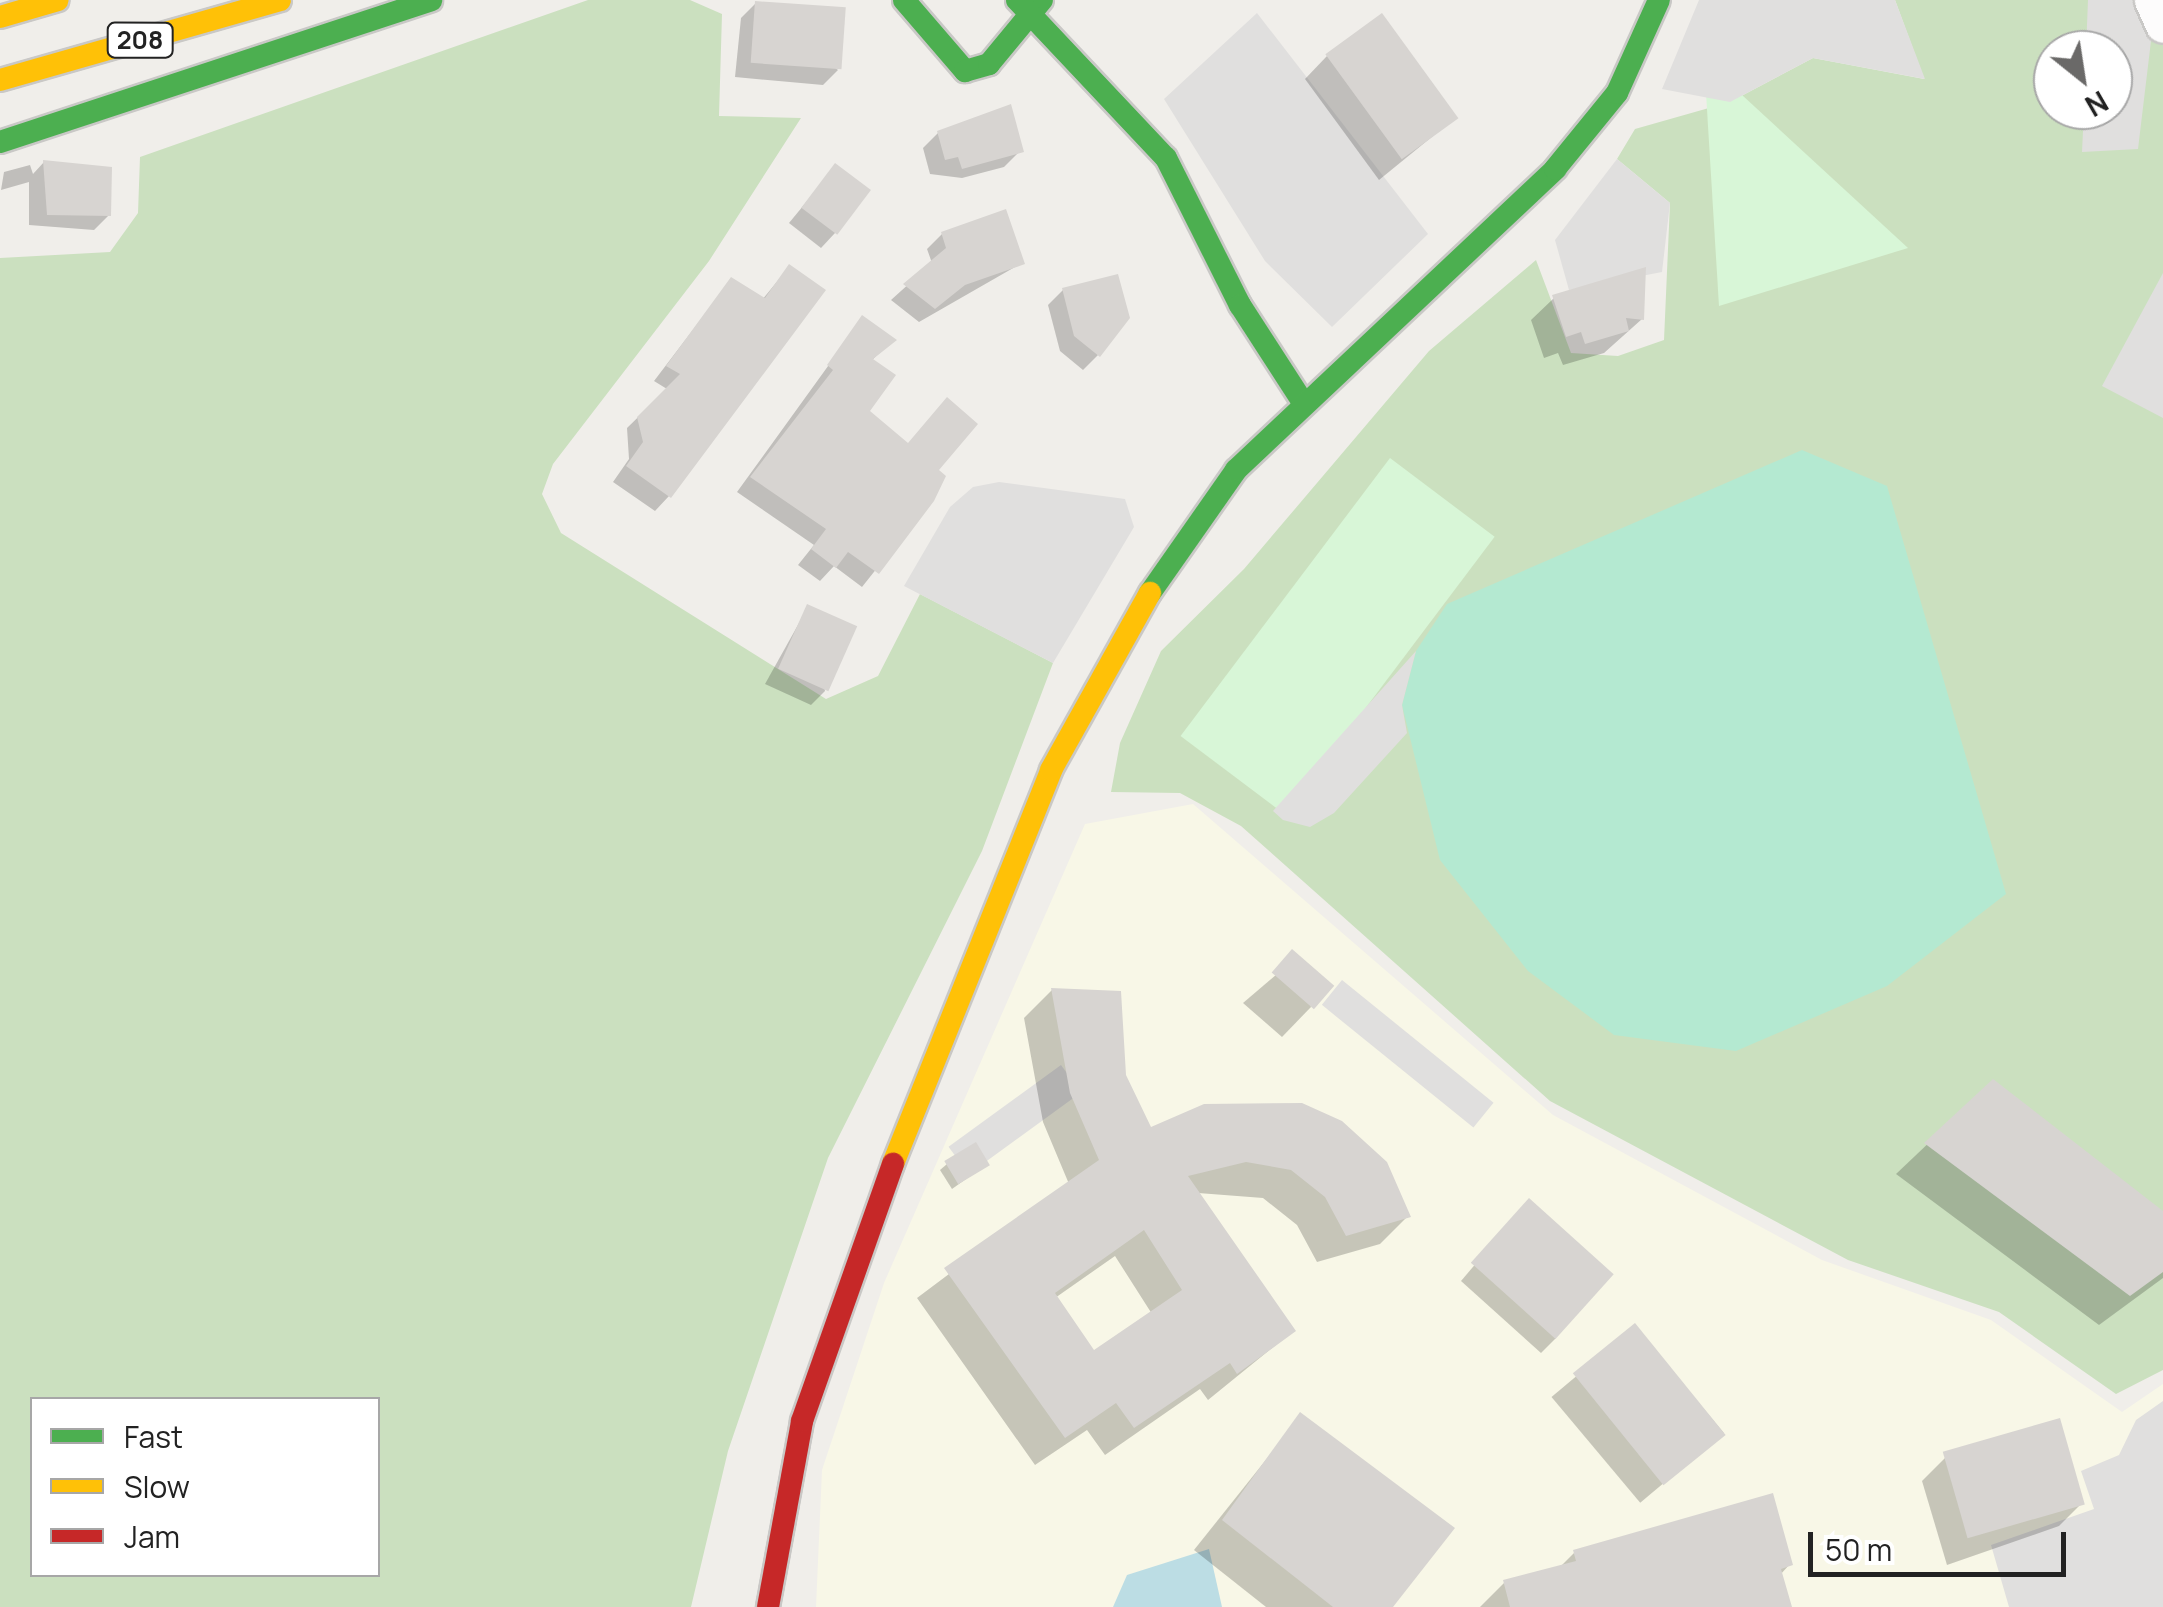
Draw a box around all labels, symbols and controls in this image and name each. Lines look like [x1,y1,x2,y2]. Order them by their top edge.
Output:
road number: 208 [105,20,175,60]
north arrow [2033,30,2133,130]
text: N [2079,83,2115,126]
legend [30,1397,380,1577]
text: Fast [124,1416,183,1457]
text: Slow [124,1466,190,1507]
scale bar [1813,1512,2070,1574]
text: Jam [124,1516,180,1557]
text: 50 m [1825,1529,1892,1570]

